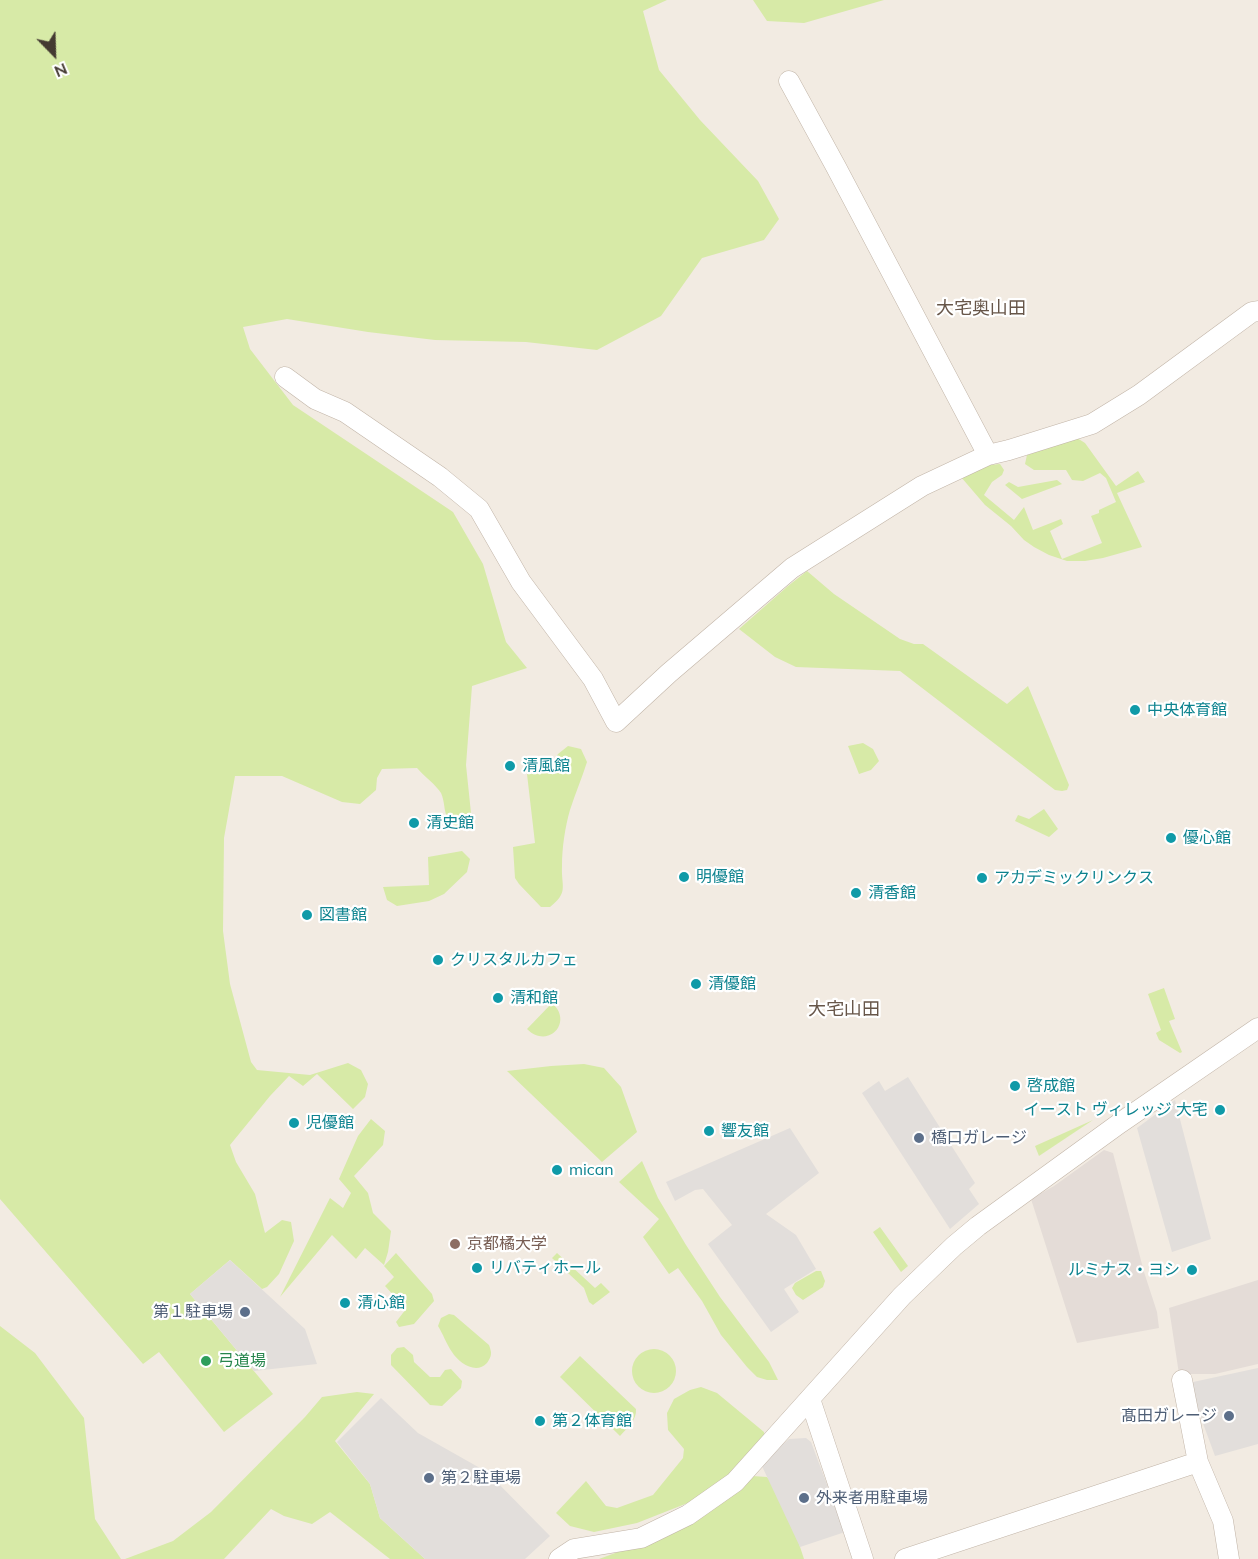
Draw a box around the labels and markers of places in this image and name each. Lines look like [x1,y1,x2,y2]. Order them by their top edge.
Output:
place label: 中央体育館 [1147,700,1227,720]
marker: 中央体育館 [1128,703,1142,717]
place label: 清風館 [522,756,570,776]
marker: 清風館 [503,759,517,773]
place label: 清史館 [426,813,474,833]
marker: 清史館 [407,816,421,830]
place label: 優心館 [1183,828,1231,848]
marker: 優心館 [1164,831,1178,845]
place label: 明優館 [696,867,744,887]
place label: アカデミックリンクス [994,868,1154,888]
marker: 明優館 [677,870,691,884]
marker: アカデミックリンクス [975,871,989,885]
place label: 清香館 [868,883,916,903]
marker: 清香館 [849,886,863,900]
place label: 図書館 [319,905,367,925]
marker: 図書館 [300,908,314,922]
place label: クリスタルカフェ [450,950,578,970]
marker: クリスタルカフェ [431,953,445,967]
place label: 清優館 [708,974,756,994]
marker: 清優館 [689,977,703,991]
place label: 清和館 [510,988,558,1008]
marker: 清和館 [491,991,505,1005]
place label: 啓成館 [1027,1076,1075,1096]
marker: 啓成館 [1008,1079,1022,1093]
place label: イースト ヴィレッジ 大宅 [1024,1100,1208,1120]
marker: イースト ヴィレッジ 大宅 [1213,1103,1227,1117]
place label: 児優館 [306,1113,354,1133]
marker: 児優館 [287,1116,301,1130]
place label: 響友館 [721,1121,769,1141]
marker: 響友館 [702,1124,716,1138]
place label: 橋口ガレージ [931,1128,1027,1148]
marker: 橋口ガレージ [912,1131,926,1145]
place label: mican [569,1160,614,1180]
marker: mican [550,1163,564,1177]
place label: 京都橘大学 [467,1234,547,1254]
marker: 京都橘大学 [448,1237,462,1251]
place label: リバティホール [489,1258,601,1278]
place label: ルミナス・ヨシ [1068,1260,1180,1280]
marker: リバティホール [470,1261,484,1275]
marker: ルミナス・ヨシ [1185,1263,1199,1277]
place label: 清心館 [357,1293,405,1313]
marker: 清心館 [338,1296,352,1310]
place label: 第１駐車場 [153,1302,233,1322]
marker: 第１駐車場 [238,1305,252,1319]
place label: 弓道場 [218,1351,266,1371]
marker: 弓道場 [199,1354,213,1368]
place label: 髙田ガレージ [1121,1406,1217,1426]
marker: 髙田ガレージ [1222,1409,1236,1423]
place label: 第２体育館 [552,1411,632,1431]
marker: 第２体育館 [533,1414,547,1428]
place label: 第２駐車場 [441,1468,521,1488]
marker: 第２駐車場 [422,1471,436,1485]
place label: 外来者用駐車場 [816,1488,928,1508]
marker: 外来者用駐車場 [797,1491,811,1505]

